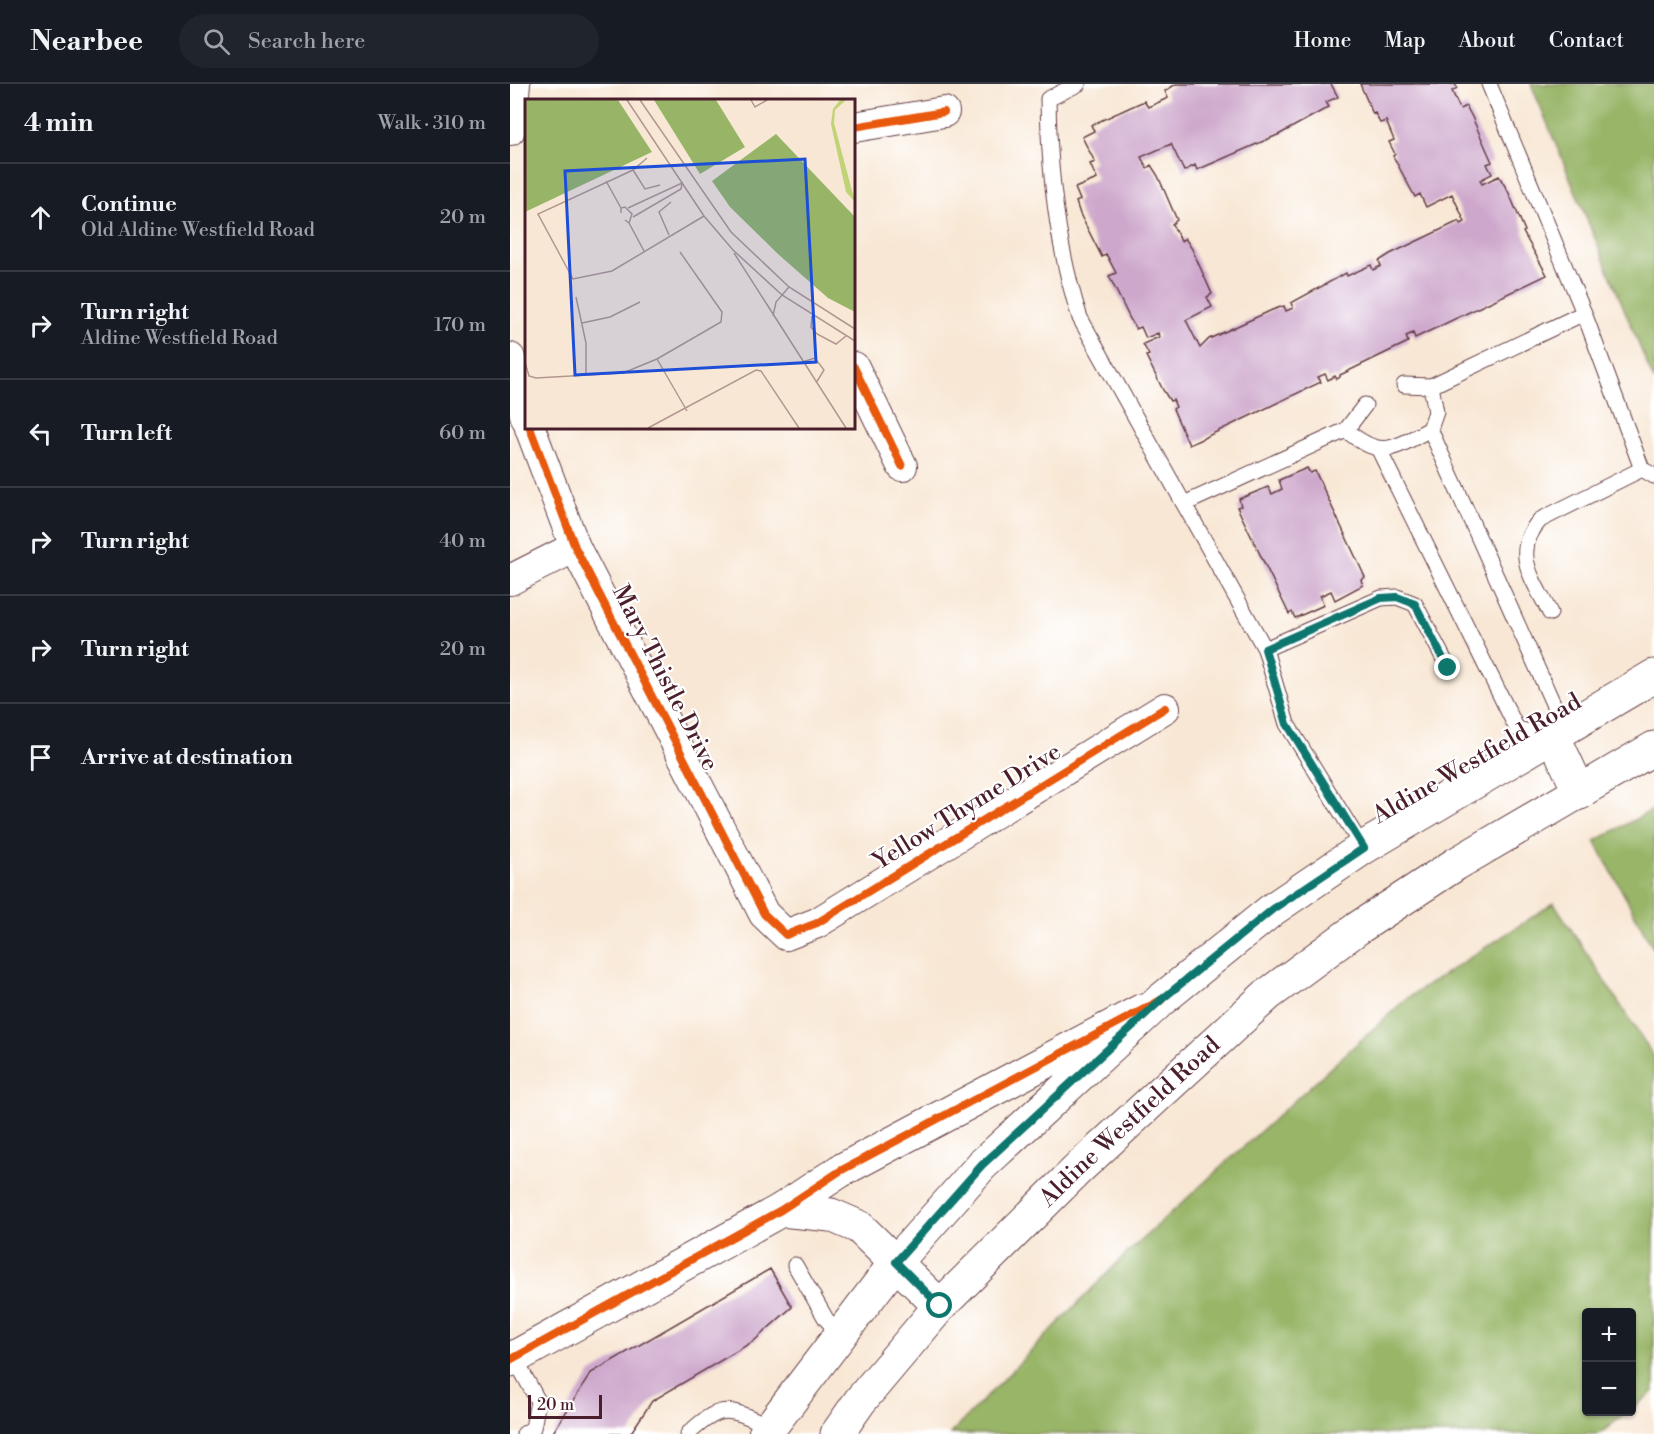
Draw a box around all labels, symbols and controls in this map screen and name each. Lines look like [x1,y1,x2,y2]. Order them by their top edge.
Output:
search box [179,14,599,68]
text: Nearbee [30,24,143,59]
icon: search [200,25,233,58]
text: Search here [248,28,365,55]
text: Home [1294,28,1351,54]
text: Map [1384,28,1426,54]
text: About [1459,28,1516,54]
text: Contact [1549,28,1624,54]
inset map [525,99,855,429]
text: 4 min [24,107,94,139]
text: Walk · 310 m [378,111,486,136]
text: Continue [81,191,177,218]
icon: ahead [24,201,57,234]
text: 20 m [440,205,486,230]
text: Old Aldine Westfield Road [81,218,315,243]
text: Turn right [81,299,189,326]
icon: right [24,309,57,342]
text: 170 m [434,313,486,338]
text: Aldine Westfield Road [81,326,278,351]
icon: left [24,417,57,450]
text: Turn left [81,420,172,447]
text: 60 m [439,421,486,446]
icon: right [24,525,57,558]
text: Turn right [81,528,189,555]
text: 40 m [439,529,486,554]
street label: Mary Thistle Drive [605,580,725,776]
icon: right [24,633,57,666]
text: Turn right [81,636,189,663]
text: 20 m [440,637,486,662]
route end [1434,654,1460,680]
street label: Aldine Westfield Road [1366,687,1587,832]
street label: Yellow Thyme Drive [866,737,1067,878]
icon: arrive [24,741,57,774]
text: Arrive at destination [81,744,293,771]
street label: Aldine Westfield Road [1033,1030,1227,1214]
route start [926,1292,952,1318]
map controls [1582,1308,1636,1416]
button: + [1582,1308,1636,1362]
button: − [1582,1362,1636,1416]
scale bar [528,1392,602,1420]
text: 20 m [537,1395,574,1415]

